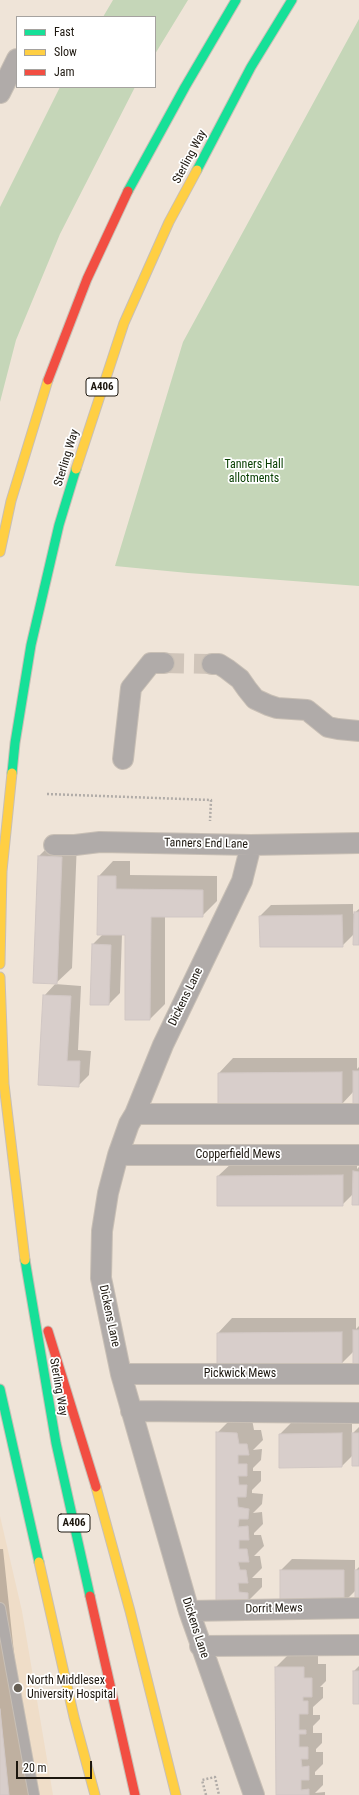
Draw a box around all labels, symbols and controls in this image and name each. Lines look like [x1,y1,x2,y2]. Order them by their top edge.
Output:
legend [16,16,156,88]
text: Fast [54,25,74,39]
text: Slow [54,45,77,59]
text: Jam [54,65,75,79]
street label: Sterling Way [170,128,210,186]
road number: A406 [86,378,118,396]
street label: Sterling Way [52,428,82,488]
park label: Tanners Hall allotments [224,458,284,486]
street label: Tanners End Lane [164,836,248,852]
street label: Dickens Lane [166,966,206,1028]
street label: Copperfield Mews [196,1148,280,1162]
street label: Dickens Lane [95,1284,123,1348]
street label: Sterling Way [46,1357,70,1417]
street label: Pickwick Mews [204,1367,276,1381]
road number: A406 [58,1514,90,1532]
street label: Dickens Lane [178,1596,212,1660]
street label: Dorrit Mews [245,1601,303,1617]
place label: North Middlesex University Hospital [27,1674,116,1702]
marker: North Middlesex University Hospital [12,1682,24,1694]
scale bar [18,1753,94,1779]
text: 20 m [23,1761,47,1775]

